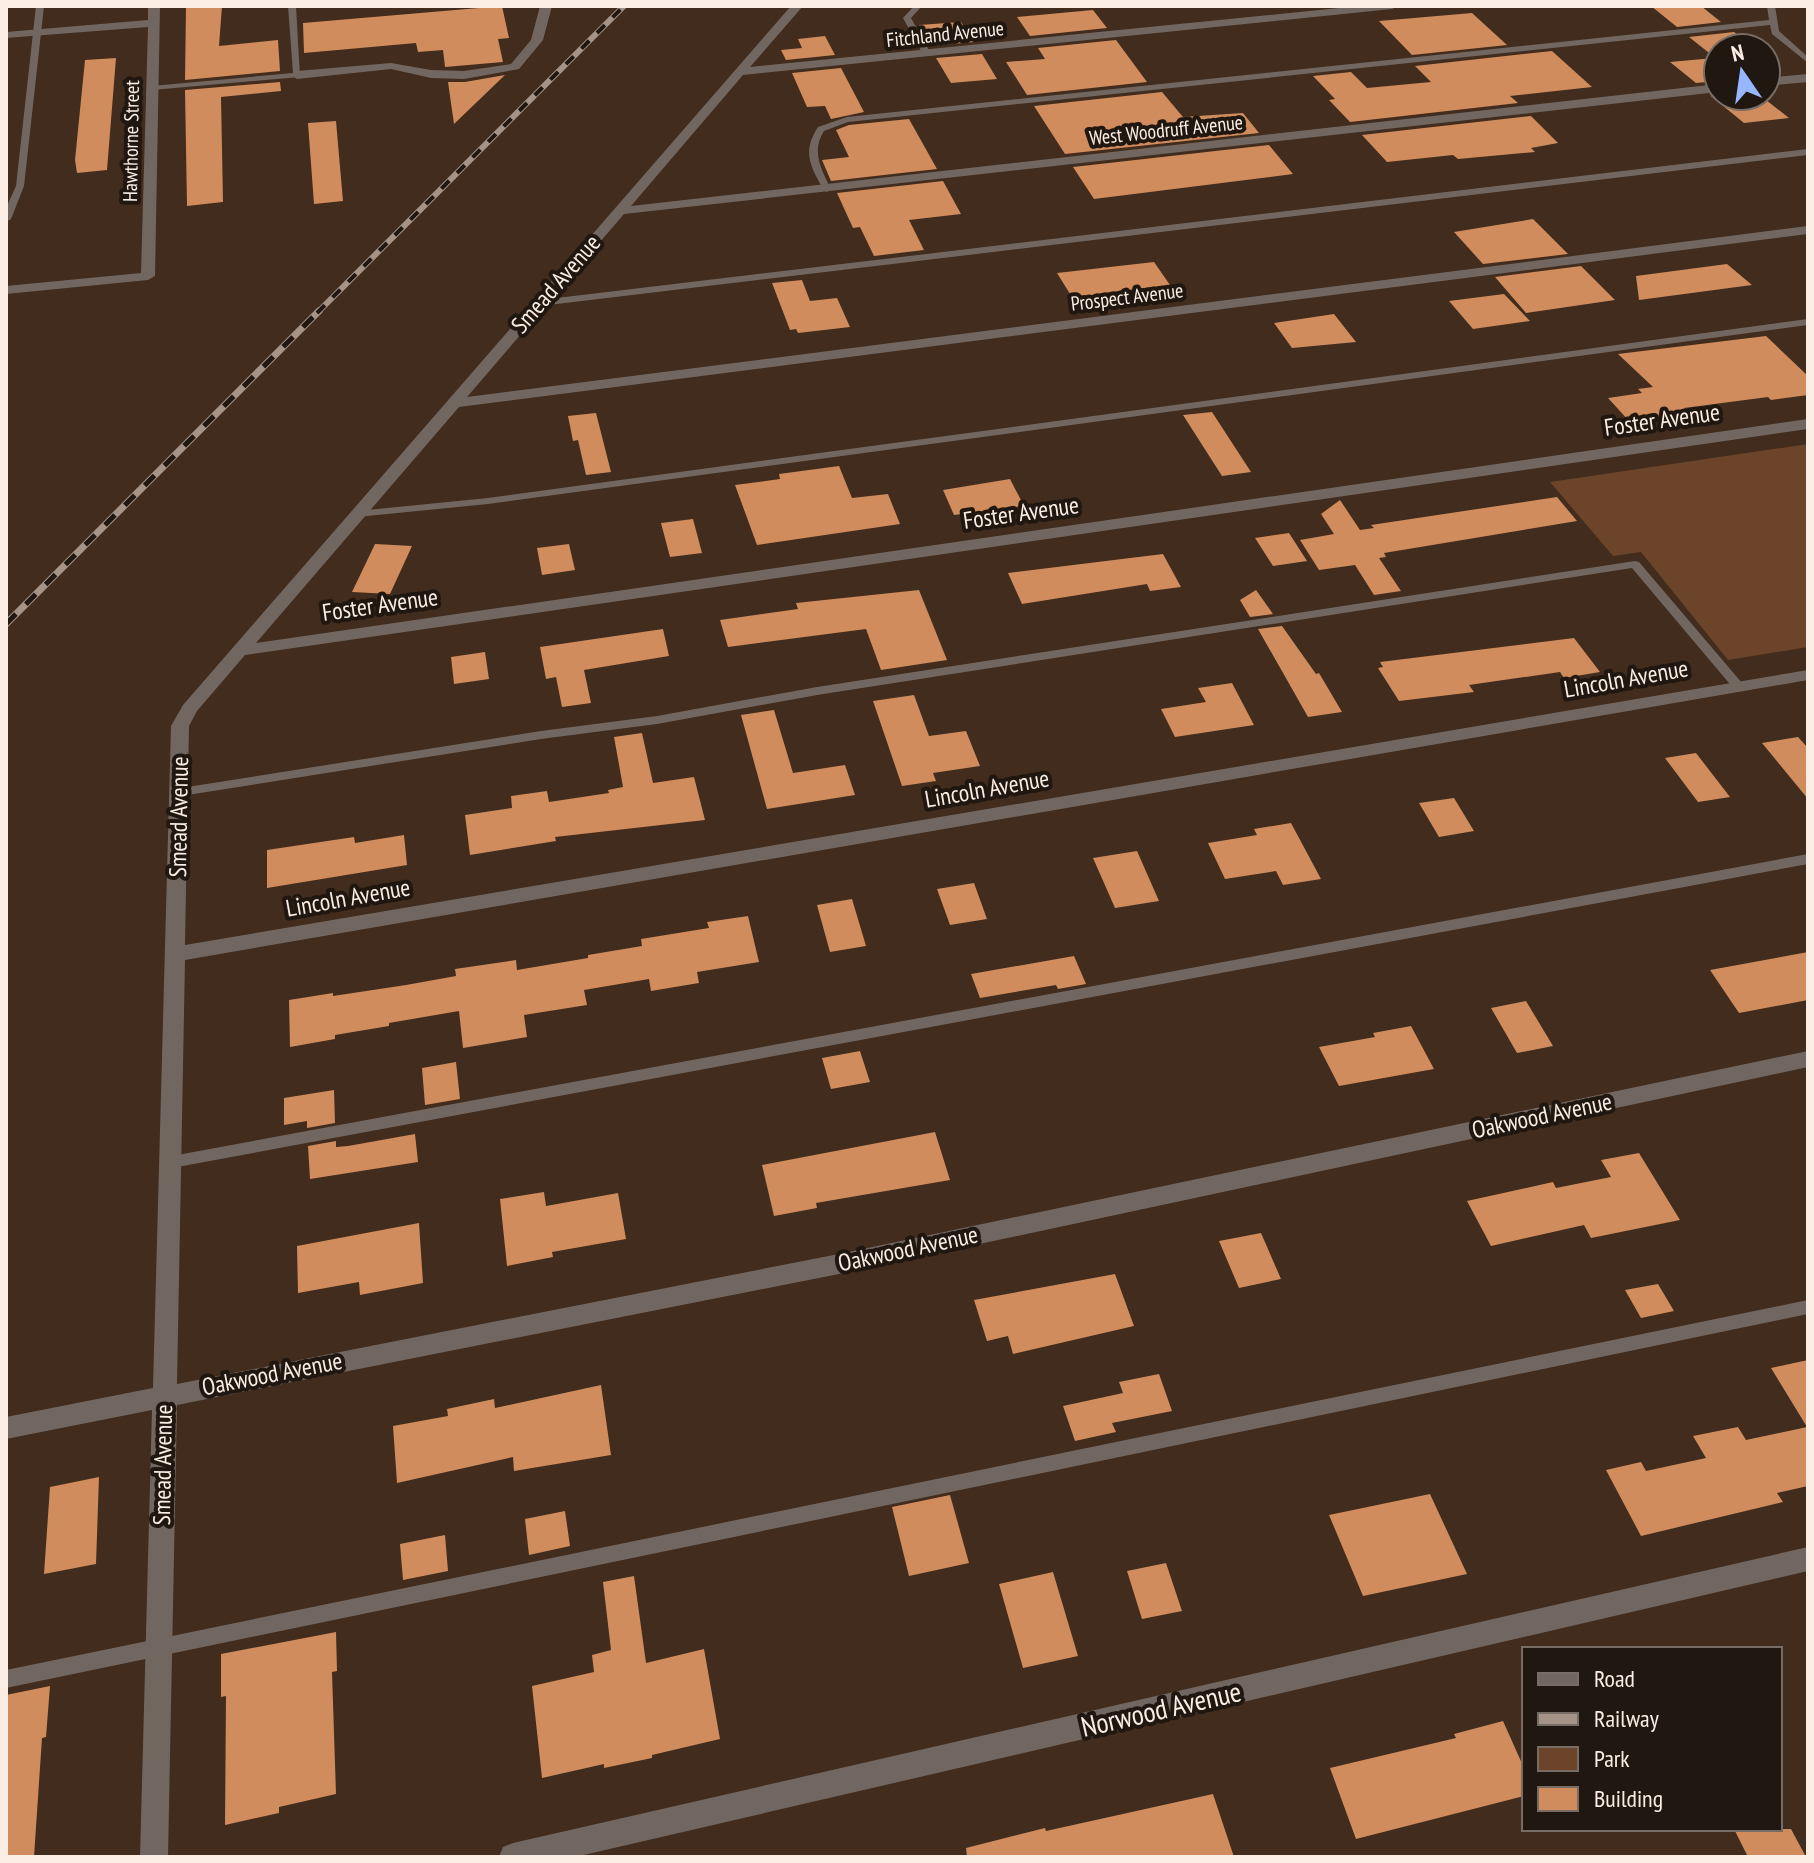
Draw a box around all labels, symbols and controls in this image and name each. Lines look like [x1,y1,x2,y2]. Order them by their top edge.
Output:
street label: Fitchland Avenue [885,15,1005,53]
north arrow [1702,32,1782,112]
text: N [1729,38,1746,67]
street label: Hawthorne Street [117,79,145,202]
street label: West Woodruff Avenue [1088,109,1244,151]
street label: Smead Avenue [504,228,607,339]
street label: Prospect Avenue [1069,277,1185,317]
street label: Foster Avenue [1602,396,1722,443]
street label: Foster Avenue [961,489,1081,536]
street label: Foster Avenue [320,581,440,628]
street label: Lincoln Avenue [1561,652,1690,705]
street label: Smead Avenue [162,756,195,878]
street label: Lincoln Avenue [922,762,1051,815]
street label: Lincoln Avenue [283,871,412,924]
street label: Oakwood Avenue [1469,1086,1615,1145]
street label: Oakwood Avenue [835,1219,981,1278]
street label: Oakwood Avenue [199,1345,345,1402]
street label: Smead Avenue [146,1404,179,1526]
legend [1522,1647,1782,1831]
text: Road [1594,1663,1635,1694]
street label: Norwood Avenue [1077,1672,1245,1745]
text: Railway [1594,1703,1659,1734]
text: Park [1594,1743,1630,1774]
text: Building [1594,1783,1663,1814]

